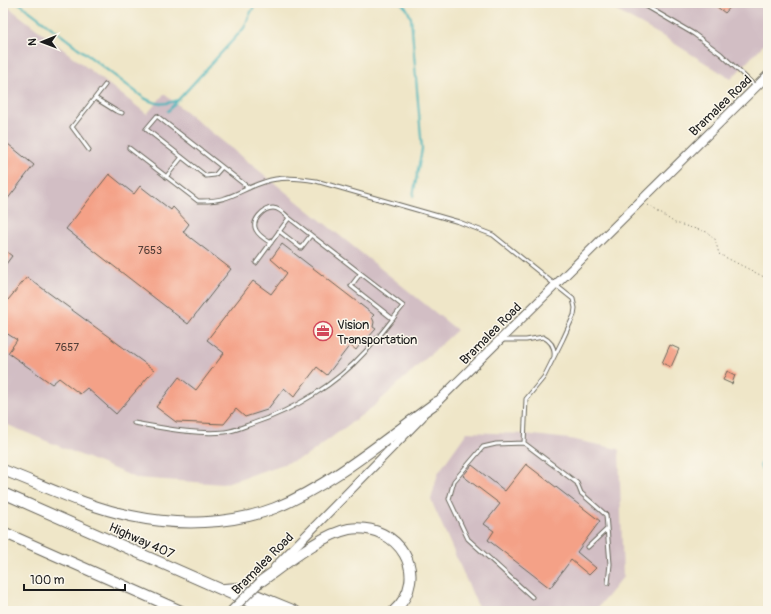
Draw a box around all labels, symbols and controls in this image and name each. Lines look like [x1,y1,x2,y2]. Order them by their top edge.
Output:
north arrow [22,22,62,62]
text: N [26,38,39,46]
street label: Bramalea Road [686,72,755,140]
house number: 7653 [138,244,162,257]
street label: Bramalea Road [456,299,525,368]
place label: Vision Transportation [337,317,417,348]
office icon: Vision Transportation [312,320,334,342]
house number: 7657 [55,341,79,354]
street label: Highway 407 [106,519,177,562]
street label: Bramalea Road [228,529,297,598]
scale bar [24,566,125,592]
text: 100 m [30,573,65,588]

